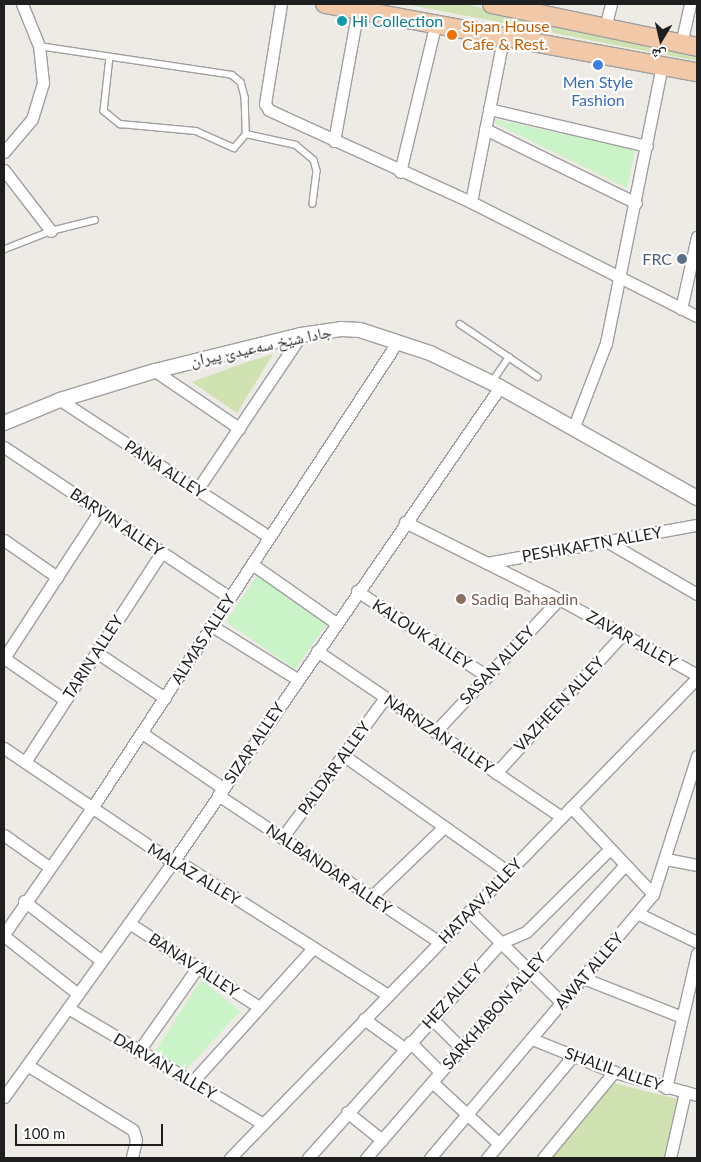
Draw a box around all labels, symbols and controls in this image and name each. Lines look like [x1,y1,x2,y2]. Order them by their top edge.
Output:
place label: Hi Collection [352,11,443,31]
marker: Hi Collection [336,15,348,27]
north arrow [636,15,686,65]
place label: Sipan House Cafe & Rest. [462,16,550,54]
marker: Sipan House Cafe & Rest. [446,29,458,41]
text: ش [650,46,667,65]
marker: Men Style Fashion [592,59,604,71]
place label: Men Style Fashion [563,72,633,110]
place label: FRC [642,249,672,269]
marker: FRC [676,253,688,265]
street label: جادا شێخ سەعیدێ پیران [189,322,333,370]
street label: PANA ALLEY [121,436,209,502]
street label: BARVIN ALLEY [67,484,167,560]
street label: PESHKAFTN ALLEY [520,522,664,566]
place label: Sadiq Bahaadin [471,589,578,609]
street label: ALMAS ALLEY [167,590,239,688]
marker: Sadiq Bahaadin [455,593,467,605]
street label: KALOUK ALLEY [369,595,475,673]
street label: ZAVAR ALLEY [583,606,681,672]
street label: TARIN ALLEY [59,611,127,703]
street label: SASAN ALLEY [455,621,539,709]
street label: VAZHEEN ALLEY [510,652,608,756]
street label: NARNZAN ALLEY [380,690,498,778]
street label: SIZAR ALLEY [220,699,288,787]
street label: PALDAR ALLEY [294,717,374,819]
street label: NALBANDAR ALLEY [262,820,396,918]
street label: MALAZ ALLEY [144,839,244,909]
street label: HATAAV ALLEY [434,854,526,948]
street label: BANAV ALLEY [145,928,243,1002]
street label: AWAT ALLEY [550,929,628,1013]
street label: SARKHABON ALLEY [438,949,550,1073]
street label: HEZ ALLEY [418,959,486,1033]
street label: DARVAN ALLEY [110,1029,220,1103]
street label: SHALIL ALLEY [562,1043,666,1095]
scale bar [18,1114,165,1146]
text: 100 m [23,1124,65,1142]

